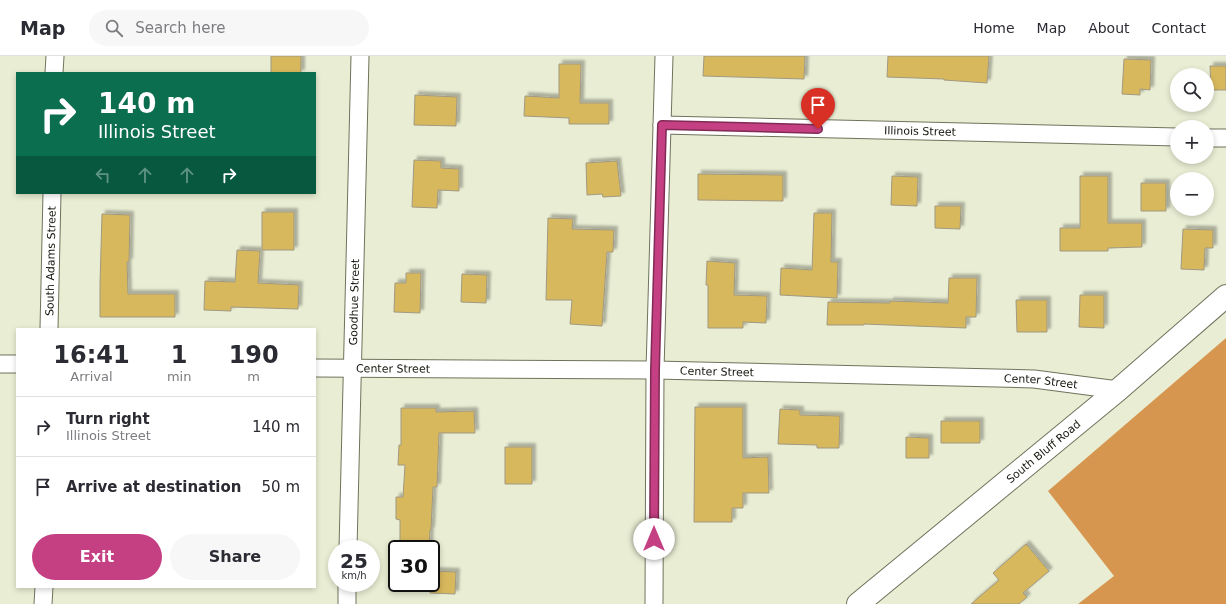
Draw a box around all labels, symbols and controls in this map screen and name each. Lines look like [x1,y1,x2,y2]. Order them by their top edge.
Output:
search box [89,10,369,46]
text: Map [20,17,65,39]
icon: search [103,17,125,39]
text: Search here [135,19,225,37]
text: Home [973,20,1015,36]
text: Map [1037,20,1066,36]
text: About [1088,20,1130,36]
text: Contact [1152,20,1206,36]
map controls [1170,68,1214,216]
button: search [1170,68,1214,112]
text: 140 m [98,87,195,120]
icon: right [32,88,84,140]
pin [801,88,835,129]
icon: arrive [807,94,829,116]
button: + [1170,120,1214,164]
text: Illinois Street [98,121,216,142]
street label: Illinois Street [884,124,957,138]
icon: left [92,164,114,186]
icon: ahead [134,164,156,186]
icon: ahead [176,164,198,186]
icon: right [218,164,240,186]
button: − [1170,172,1214,216]
street label: South Adams Street [43,205,58,316]
street label: Goodhue Street [346,258,362,346]
text: 16:41 [53,341,130,369]
text: 1 [171,341,187,369]
text: 190 [229,341,279,369]
street label: Center Street [356,362,431,375]
street label: Center Street [680,364,755,379]
text: Arrival [70,369,113,384]
text: min [167,369,191,384]
text: m [247,369,260,384]
street label: Center Street [1004,372,1079,391]
text: Turn right [66,410,150,428]
icon: right [32,416,54,438]
street label: South Bluff Road [1004,417,1083,486]
text: 140 m [252,418,300,436]
text: Illinois Street [66,428,151,443]
icon: arrive [32,476,54,498]
text: Arrive at destination [66,478,241,496]
text: 50 m [262,478,300,496]
position arrow [633,518,675,560]
button: Exit [32,534,162,580]
button: Share [170,534,300,580]
speed limit sign: 30 [388,540,440,592]
text: 25 [340,549,368,573]
text: km/h [341,570,367,581]

